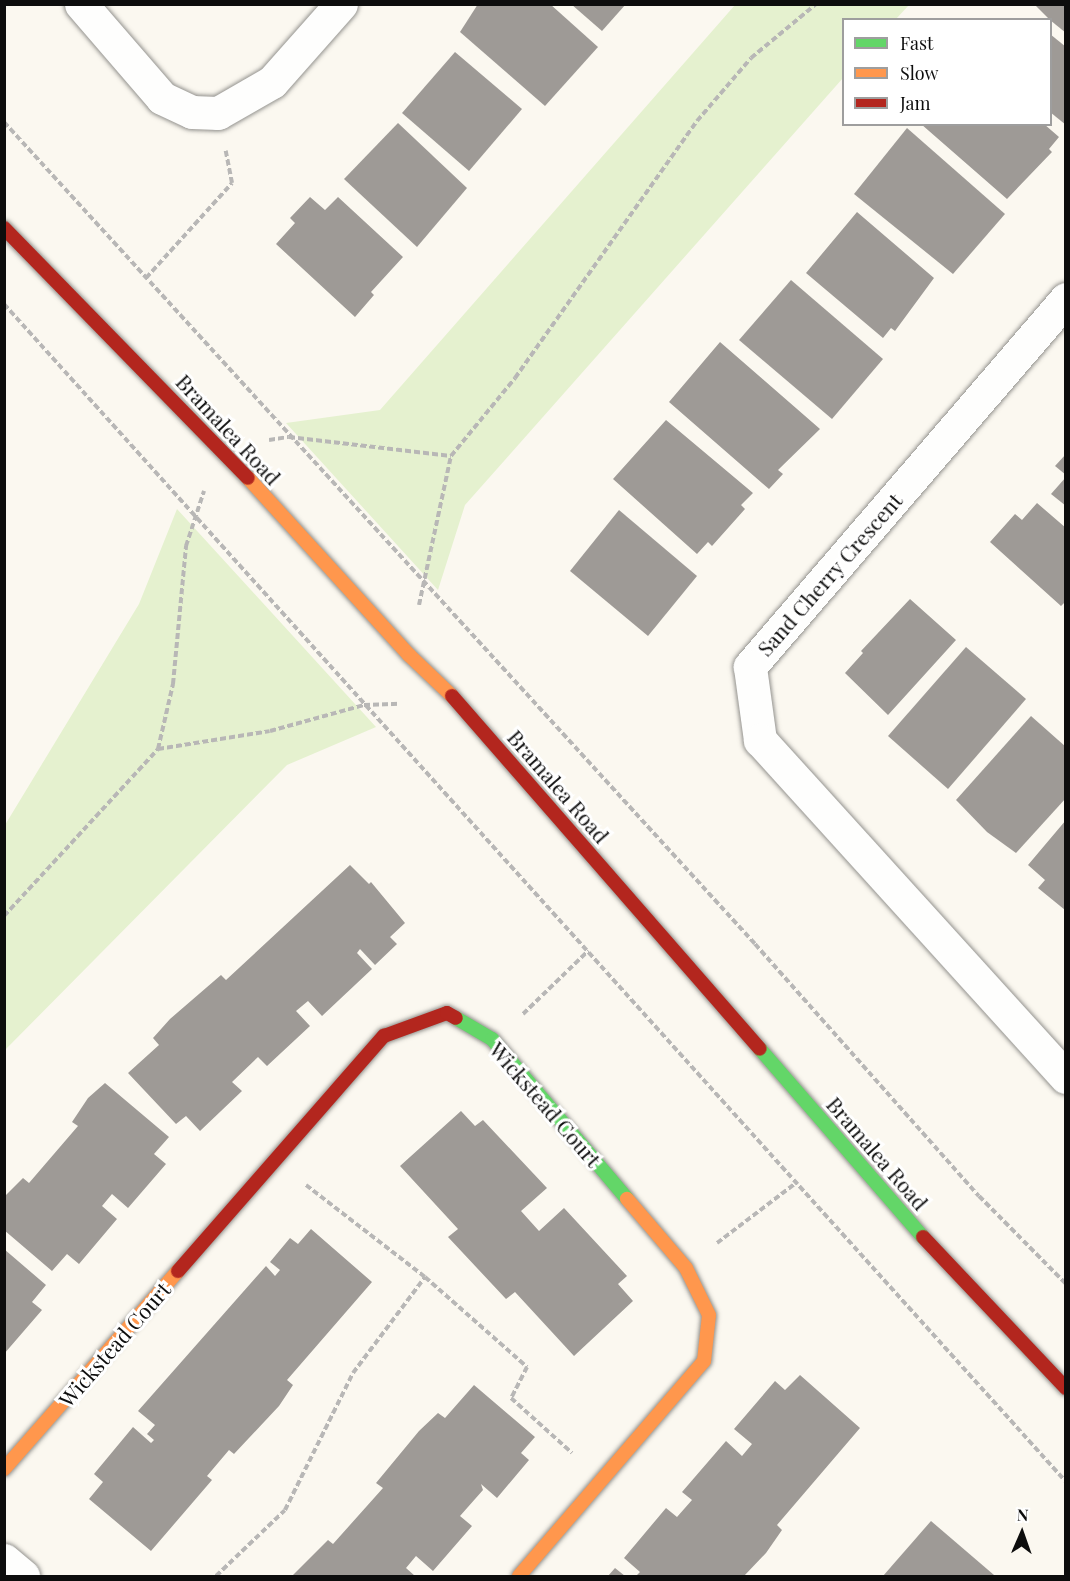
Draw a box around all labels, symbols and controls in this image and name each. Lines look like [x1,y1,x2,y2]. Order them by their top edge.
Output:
legend [842,18,1052,126]
text: Fast [900,31,933,55]
text: Slow [900,61,938,85]
text: Jam [900,91,930,115]
street label: Bramalea Road [171,369,287,489]
street label: Sand Cherry Crescent [751,487,907,661]
street label: Bramalea Road [503,724,615,848]
street label: Wickstead Court [485,1037,607,1171]
street label: Bramalea Road [822,1091,934,1215]
street label: Wickstead Court [53,1277,175,1411]
north arrow [992,1503,1052,1563]
text: N [1017,1504,1029,1525]

